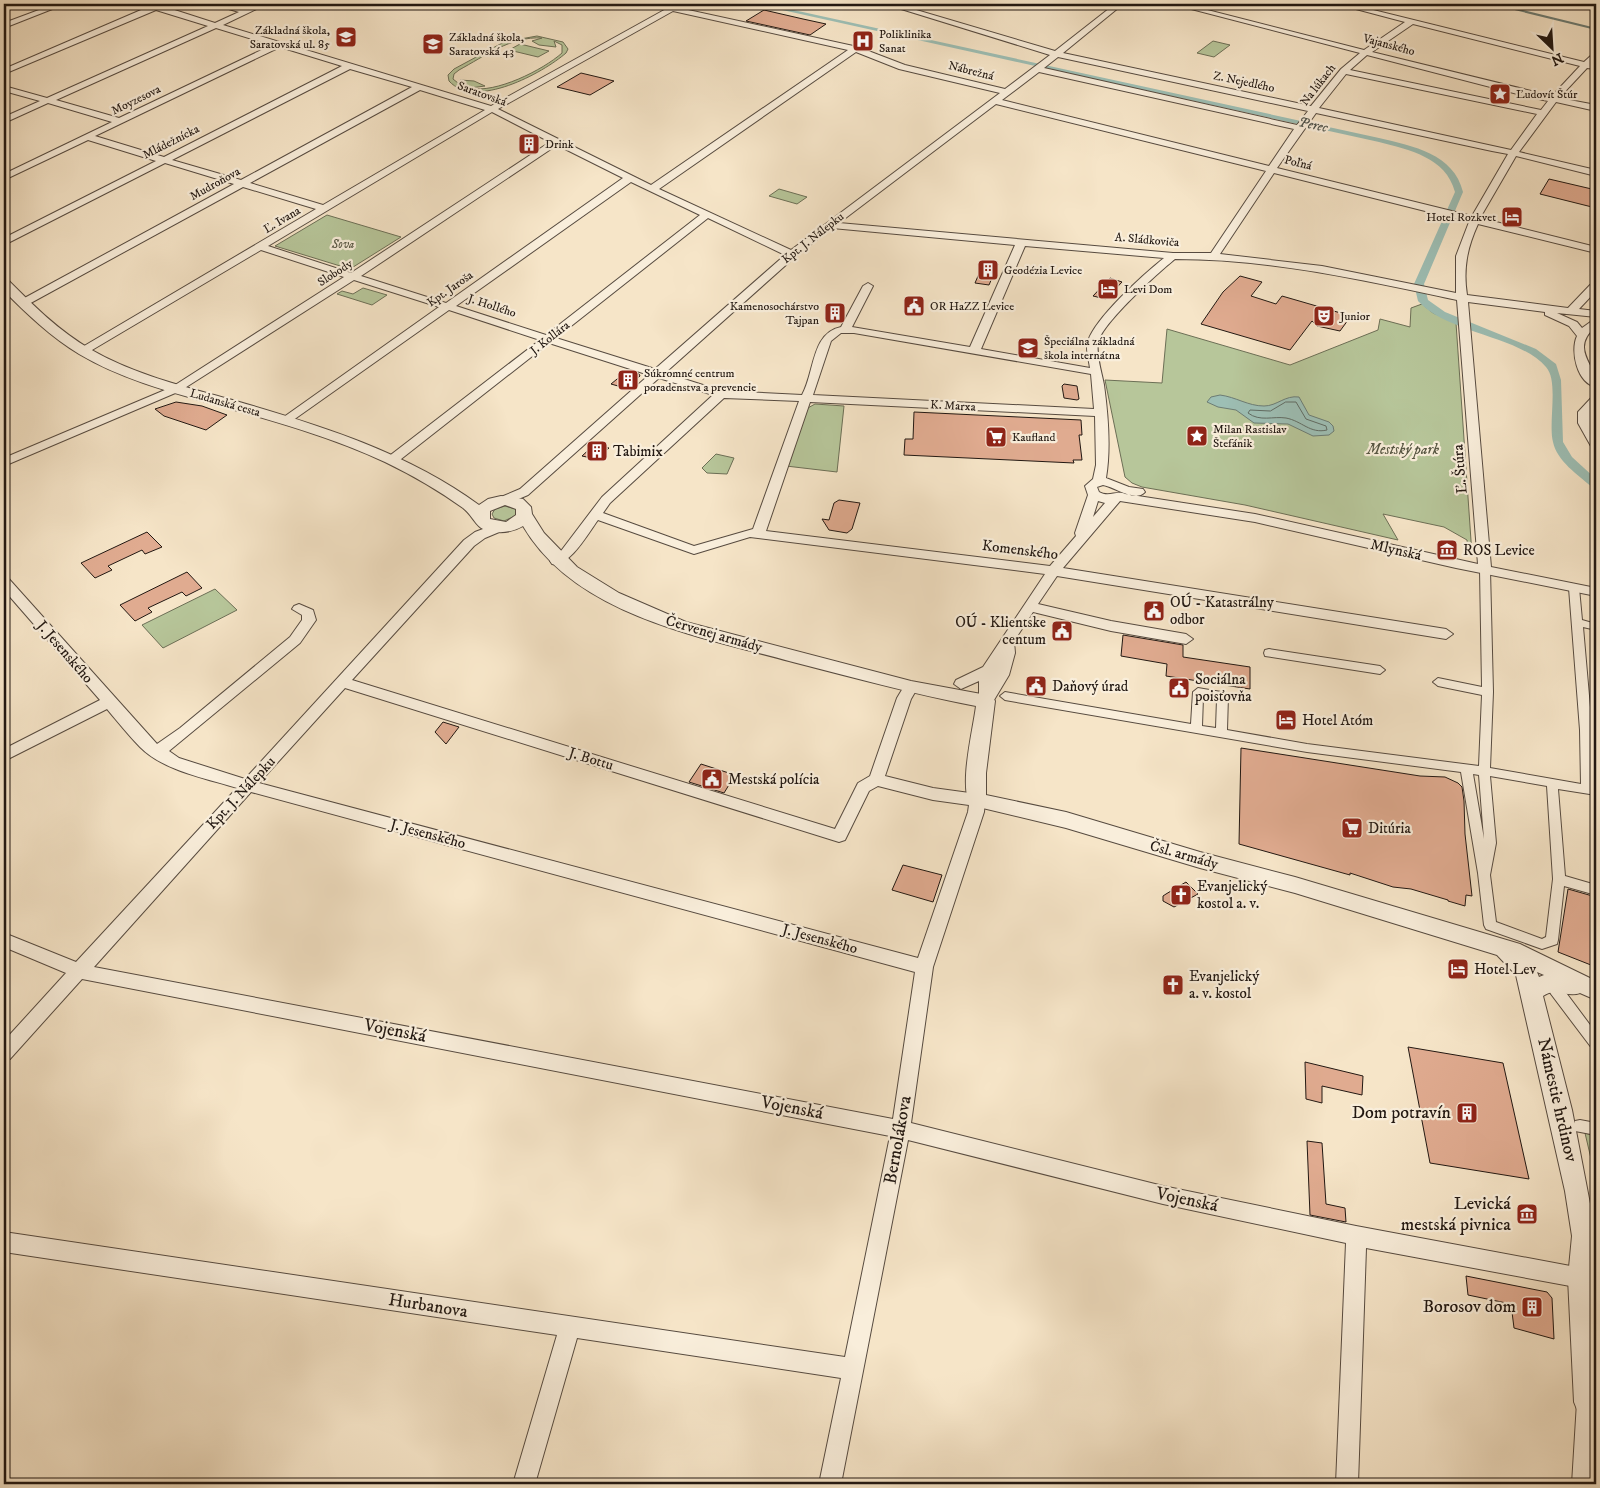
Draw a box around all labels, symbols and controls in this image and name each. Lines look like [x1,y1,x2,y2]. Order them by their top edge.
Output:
north arrow [1528,22,1578,72]
place label: Základná škola, Saratovská ul. 85 [250,23,330,52]
school or university icon: Základná škola, Saratovská ul. 85 [334,25,358,49]
place label: Poliklinika Sanat [879,27,932,56]
hospital icon: Poliklinika Sanat [851,29,875,53]
place label: Základná škola, Saratovská 43 [449,30,524,59]
street label: Vajanského [1360,31,1417,59]
school or university icon: Základná škola, Saratovská 43 [421,32,445,56]
text: N [1548,48,1566,70]
street label: Nábrežná [947,58,996,84]
street label: Na lúkach [1297,60,1339,109]
street label: Z. Nejedlého [1212,68,1276,96]
street label: Saratovská [455,78,509,110]
street label: Moyzesova [109,81,164,118]
place icon: Ľudovít Štúr [1488,82,1512,106]
place label: Ľudovít Štúr [1516,87,1578,102]
water label: Perec [1297,113,1330,137]
street label: Mládežnícka [140,121,203,163]
building icon: Drink [517,132,541,156]
place label: Drink [545,137,574,152]
street label: Poľná [1283,152,1314,174]
street label: Mudroňova [187,164,244,204]
street label: Ľ. Ivana [261,203,304,237]
hotel icon: Hotel Rozkvet [1500,205,1524,229]
street label: Kpt. J. Nálepku [779,209,847,267]
place label: Hotel Rozkvet [1426,210,1496,225]
street label: A. Sládkoviča [1114,230,1181,250]
park label: Sova [331,237,354,252]
street label: Slobody [315,256,356,290]
building icon: Geodézia Levice [976,258,1000,282]
place label: Geodézia Levice [1004,263,1082,278]
street label: Kpt. Jaroša [424,267,477,310]
hotel icon: Levi Dom [1096,277,1120,301]
place label: Levi Dom [1124,282,1172,297]
street label: J. Hollého [465,291,518,321]
public building icon: OR HaZZ Levice [902,294,926,318]
place label: Kamenosochárstvo Tajpan [730,299,820,328]
place label: OR HaZZ Levice [930,299,1014,314]
building icon: Kamenosochárstvo Tajpan [823,301,847,325]
theatre icon: Junior [1312,304,1336,328]
place label: Junior [1339,309,1371,324]
street label: J. Kollára [526,317,573,359]
place label: Špeciálna základná škola internátna [1044,334,1135,363]
school or university icon: Špeciálna základná škola internátna [1016,336,1040,360]
place label: Súkromné centrum poradenstva a prevencie [643,366,756,395]
building icon: Súkromné centrum poradenstva a prevencie [616,368,640,392]
street label: Ludanská cesta [188,386,263,420]
street label: K. Marxa [930,397,977,415]
place label: Milan Rastislav Štefánik [1213,422,1287,451]
place icon: Milan Rastislav Štefánik [1185,424,1209,448]
supermarket icon: Kaufland [984,425,1008,449]
place label: Kaufland [1012,430,1055,445]
building icon: Tabimix [585,439,609,463]
park label: Mestský park [1366,440,1440,459]
place label: Tabimix [613,442,663,461]
street label: Ľ. Štúra [1447,443,1472,495]
street label: Mlynská [1369,535,1424,565]
street label: Komenského [981,536,1059,564]
museum icon: ROS Levice [1435,538,1459,562]
place label: ROS Levice [1463,541,1535,560]
place label: OÚ - Katastrálny odbor [1170,592,1275,629]
public building icon: OÚ - Katastrálny odbor [1142,599,1166,623]
street label: Červenej armády [663,610,766,657]
place label: OÚ - Klientske centum [955,612,1046,649]
street label: J. Jesenského [31,615,97,687]
public building icon: OÚ - Klientske centum [1050,619,1074,643]
place label: Sociálna poisťovňa [1194,670,1252,706]
public building icon: Daňový úrad [1024,674,1048,698]
public building icon: Sociálna poisťovňa [1167,676,1191,700]
place label: Daňový úrad [1052,677,1129,696]
hotel icon: Hotel Atóm [1274,708,1298,732]
place label: Hotel Atóm [1302,711,1373,730]
street label: J. Bottu [564,743,616,775]
street label: Kpt. J. Nálepku [202,752,280,834]
public building icon: Mestská polícia [700,767,724,791]
place label: Mestská polícia [728,770,820,789]
street label: J. Jesenského [386,814,468,853]
supermarket icon: Ditúria [1340,816,1364,840]
place label: Ditúria [1368,819,1411,838]
street label: Čsl. armády [1148,835,1222,874]
place label: Evanjelický kostol a. v. [1197,877,1268,913]
church icon: Evanjelický kostol a. v. [1169,883,1193,907]
street label: J. Jesenského [778,919,860,958]
hotel icon: Hotel Lev [1446,957,1470,981]
place label: Hotel Lev [1474,960,1536,979]
place label: Evanjelický a. v. kostol [1189,967,1260,1003]
church icon: Evanjelický a. v. kostol [1161,973,1185,997]
street label: Vojenská [361,1014,428,1048]
street label: Námestie hrdinov [1532,1036,1582,1164]
street label: Vojenská [758,1091,825,1125]
street label: Bernolákova [879,1094,917,1186]
building icon: Dom potravín [1455,1101,1479,1125]
place label: Dom potravín [1352,1102,1452,1124]
street label: Vojenská [1153,1182,1220,1217]
place label: Levická mestská pivnica [1401,1193,1511,1236]
museum icon: Levická mestská pivnica [1515,1202,1539,1226]
street label: Hurbanova [387,1289,470,1323]
building icon: Borosov dom [1520,1295,1544,1319]
place label: Borosov dom [1423,1296,1516,1318]

